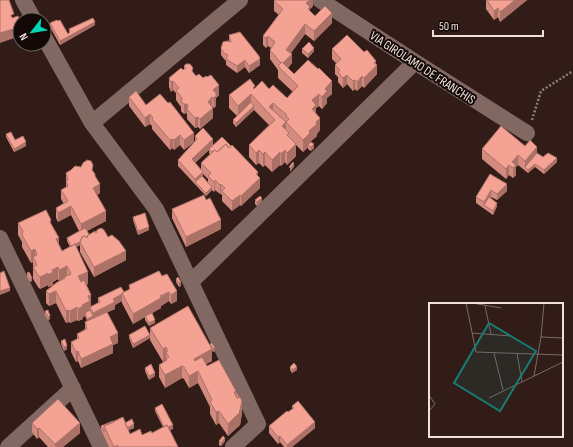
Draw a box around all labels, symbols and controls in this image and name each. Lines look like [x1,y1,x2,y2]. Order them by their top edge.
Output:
north arrow [12,12,52,52]
scale bar [433,12,543,38]
text: 50 m [439,19,459,34]
street label: VIA GIROLAMO DE FRANCHIS [367,28,479,108]
text: N [17,31,31,43]
inset map [429,303,563,437]

